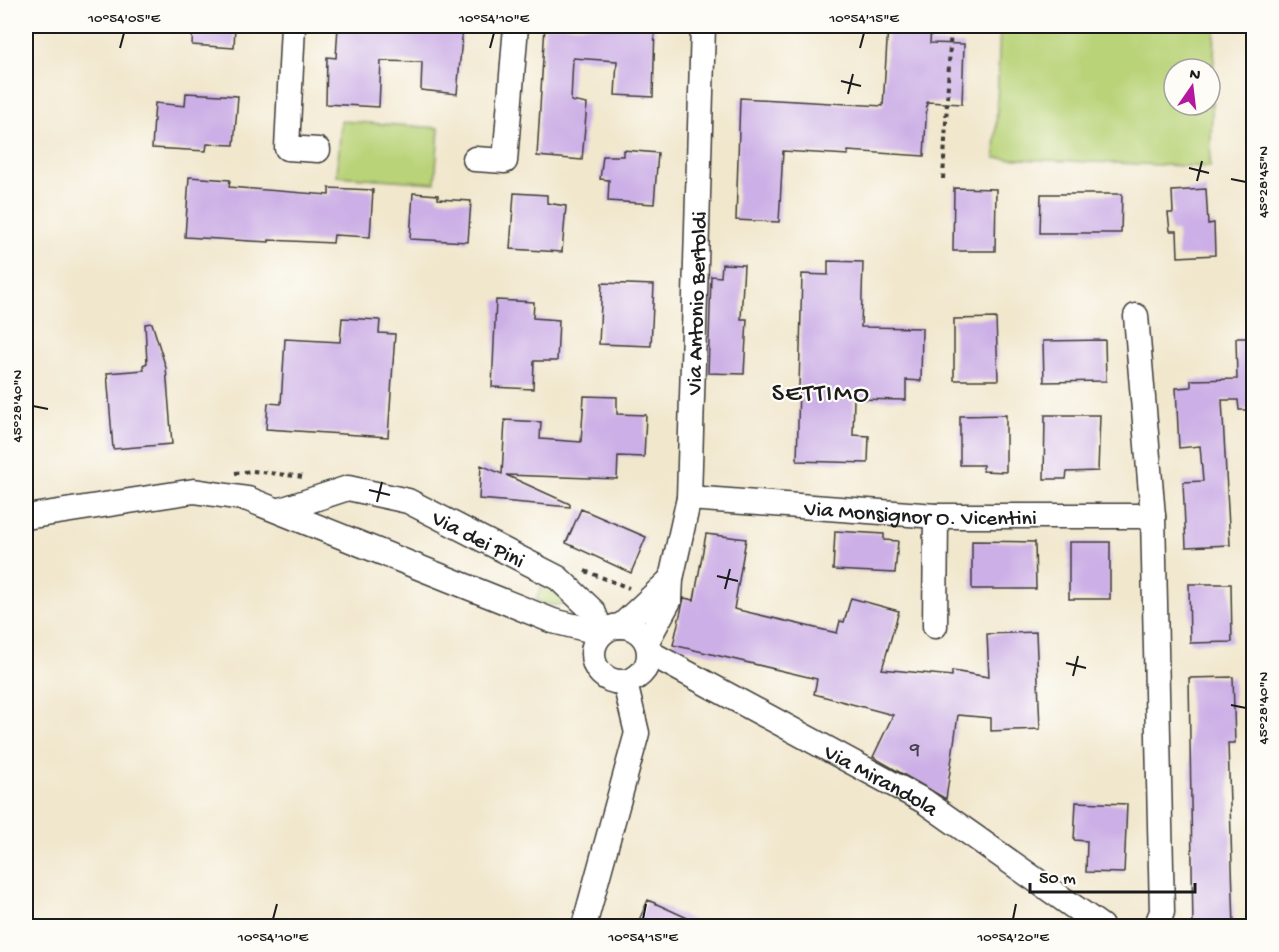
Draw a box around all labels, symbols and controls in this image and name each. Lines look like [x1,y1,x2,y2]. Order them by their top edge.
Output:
text: 10°54'05"E [87,10,161,28]
text: 10°54'10"E [458,10,530,28]
text: 10°54'15"E [828,10,899,28]
north arrow [1162,57,1222,117]
text: N [1187,65,1203,86]
text: 45°28'45"N [1255,146,1273,218]
street label: Via Antonio Bertoldi [683,211,714,396]
text: 45°28'40"N [9,369,27,442]
district label: SETTIMO [772,380,870,411]
street label: Via Monsignor O. Vicentini [802,497,1037,533]
street label: Via dei Pini [426,506,528,576]
text: 45°28'40"N [1255,671,1273,744]
street label: Via Mirandola [818,740,943,824]
house number: 9 [909,740,920,763]
scale bar [1030,856,1195,894]
text: 50 m [1039,869,1076,890]
text: 10°54'10"E [237,929,309,947]
text: 10°54'15"E [607,929,678,947]
text: 10°54'20"E [976,929,1049,947]

